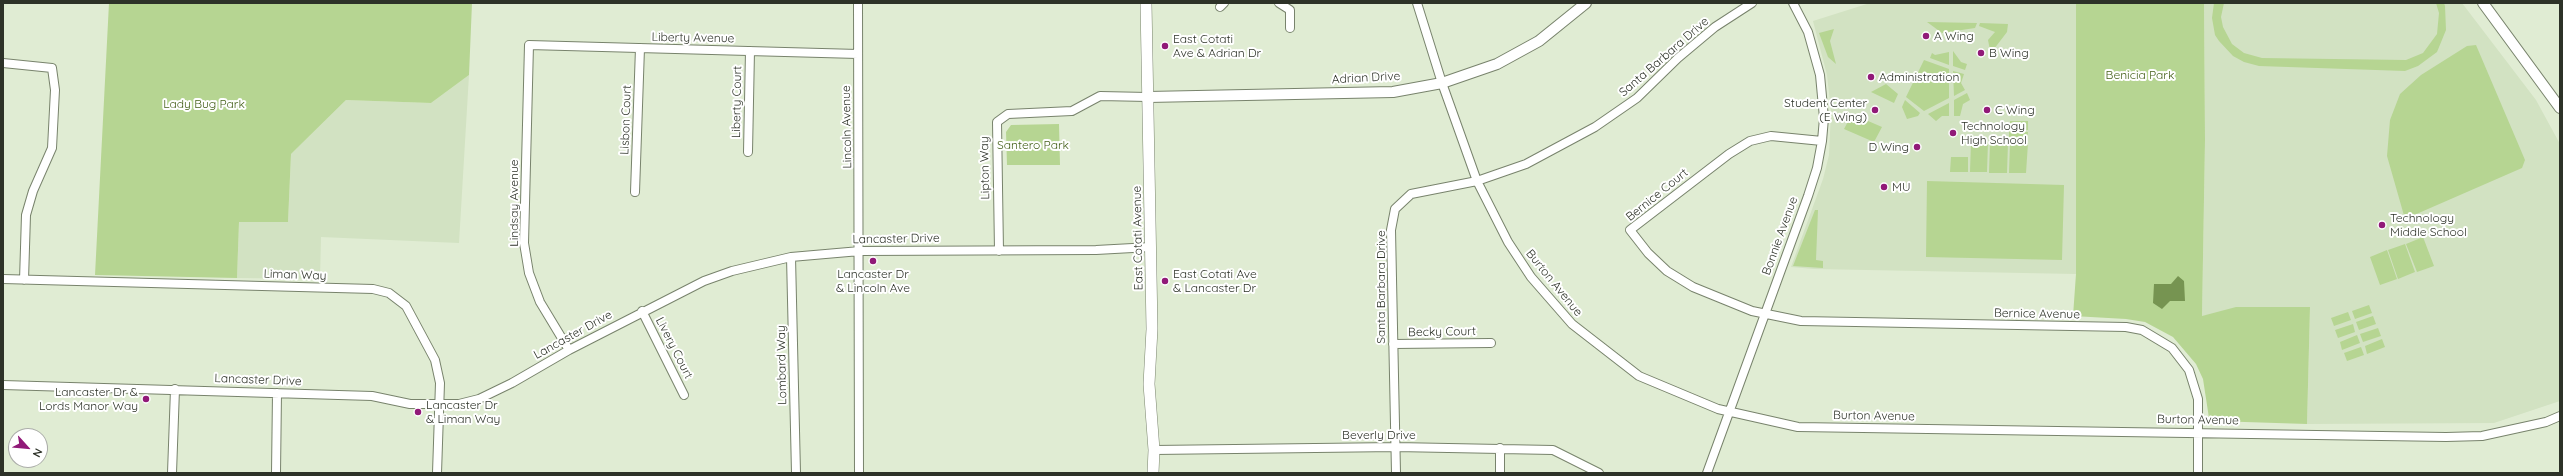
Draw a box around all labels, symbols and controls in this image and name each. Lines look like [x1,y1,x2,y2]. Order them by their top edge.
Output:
street label: Santa Barbara Drive [1616,14,1712,100]
place label: A Wing [1934,29,1974,43]
street label: Liberty Avenue [651,30,735,46]
marker: A Wing [1921,31,1931,41]
place label: East Cotati Ave & Adrian Dr [1173,32,1261,60]
marker: East Cotati Ave & Adrian Dr [1160,41,1170,51]
place label: B Wing [1989,46,2029,60]
marker: B Wing [1976,48,1986,58]
street label: Liberty Court [729,66,745,138]
park label: Benicia Park [2106,68,2174,82]
street label: Adrian Drive [1331,69,1401,87]
place label: Administration [1879,70,1959,84]
marker: Administration [1866,72,1876,82]
street label: Lisbon Court [618,85,634,155]
street label: Lincoln Avenue [839,85,855,169]
place label: Student Center (E Wing) [1784,96,1867,124]
park label: Lady Bug Park [163,97,245,111]
place label: C Wing [1995,103,2035,117]
marker: Student Center (E Wing) [1870,105,1880,115]
marker: C Wing [1982,105,1992,115]
place label: Technology High School [1961,119,2027,147]
marker: Technology High School [1948,128,1958,138]
street label: Lipton Way [977,136,993,200]
park label: Santero Park [997,138,1069,152]
place label: D Wing [1869,140,1909,154]
marker: D Wing [1912,142,1922,152]
street label: Lindsay Avenue [507,159,521,247]
street label: Bernice Court [1623,166,1691,224]
place label: MU [1892,180,1910,194]
marker: MU [1879,182,1889,192]
street label: East Cotati Avenue [1130,186,1146,290]
street label: Bonnie Avenue [1759,195,1801,277]
place label: Technology Middle School [2390,211,2467,239]
marker: Technology Middle School [2377,220,2387,230]
street label: Santa Barbara Drive [1374,230,1388,344]
street label: Lancaster Drive [852,231,940,247]
street label: Burton Avenue [1523,247,1585,319]
marker: Lancaster Dr & Lincoln Ave [868,256,878,266]
street label: Liman Way [263,267,327,283]
place label: Lancaster Dr & Lincoln Ave [836,267,910,295]
place label: East Cotati Ave & Lancaster Dr [1173,267,1257,295]
marker: East Cotati Ave & Lancaster Dr [1160,276,1170,286]
street label: Bernice Avenue [1994,306,2080,322]
street label: Lancaster Drive [531,308,615,362]
street label: Livery Court [652,315,696,381]
street label: Becky Court [1408,324,1476,340]
street label: Lombard Way [774,325,790,405]
street label: Lancaster Drive [214,371,302,389]
place label: Lancaster Dr & Lords Manor Way [39,385,138,413]
marker: Lancaster Dr & Lords Manor Way [141,394,151,404]
place label: Lancaster Dr & Liman Way [426,398,500,426]
marker: Lancaster Dr & Liman Way [413,407,423,417]
street label: Burton Avenue [1833,408,1915,424]
street label: Burton Avenue [2157,412,2239,428]
north arrow [8,428,48,468]
street label: Beverly Drive [1342,428,1416,442]
text: N [30,446,46,460]

